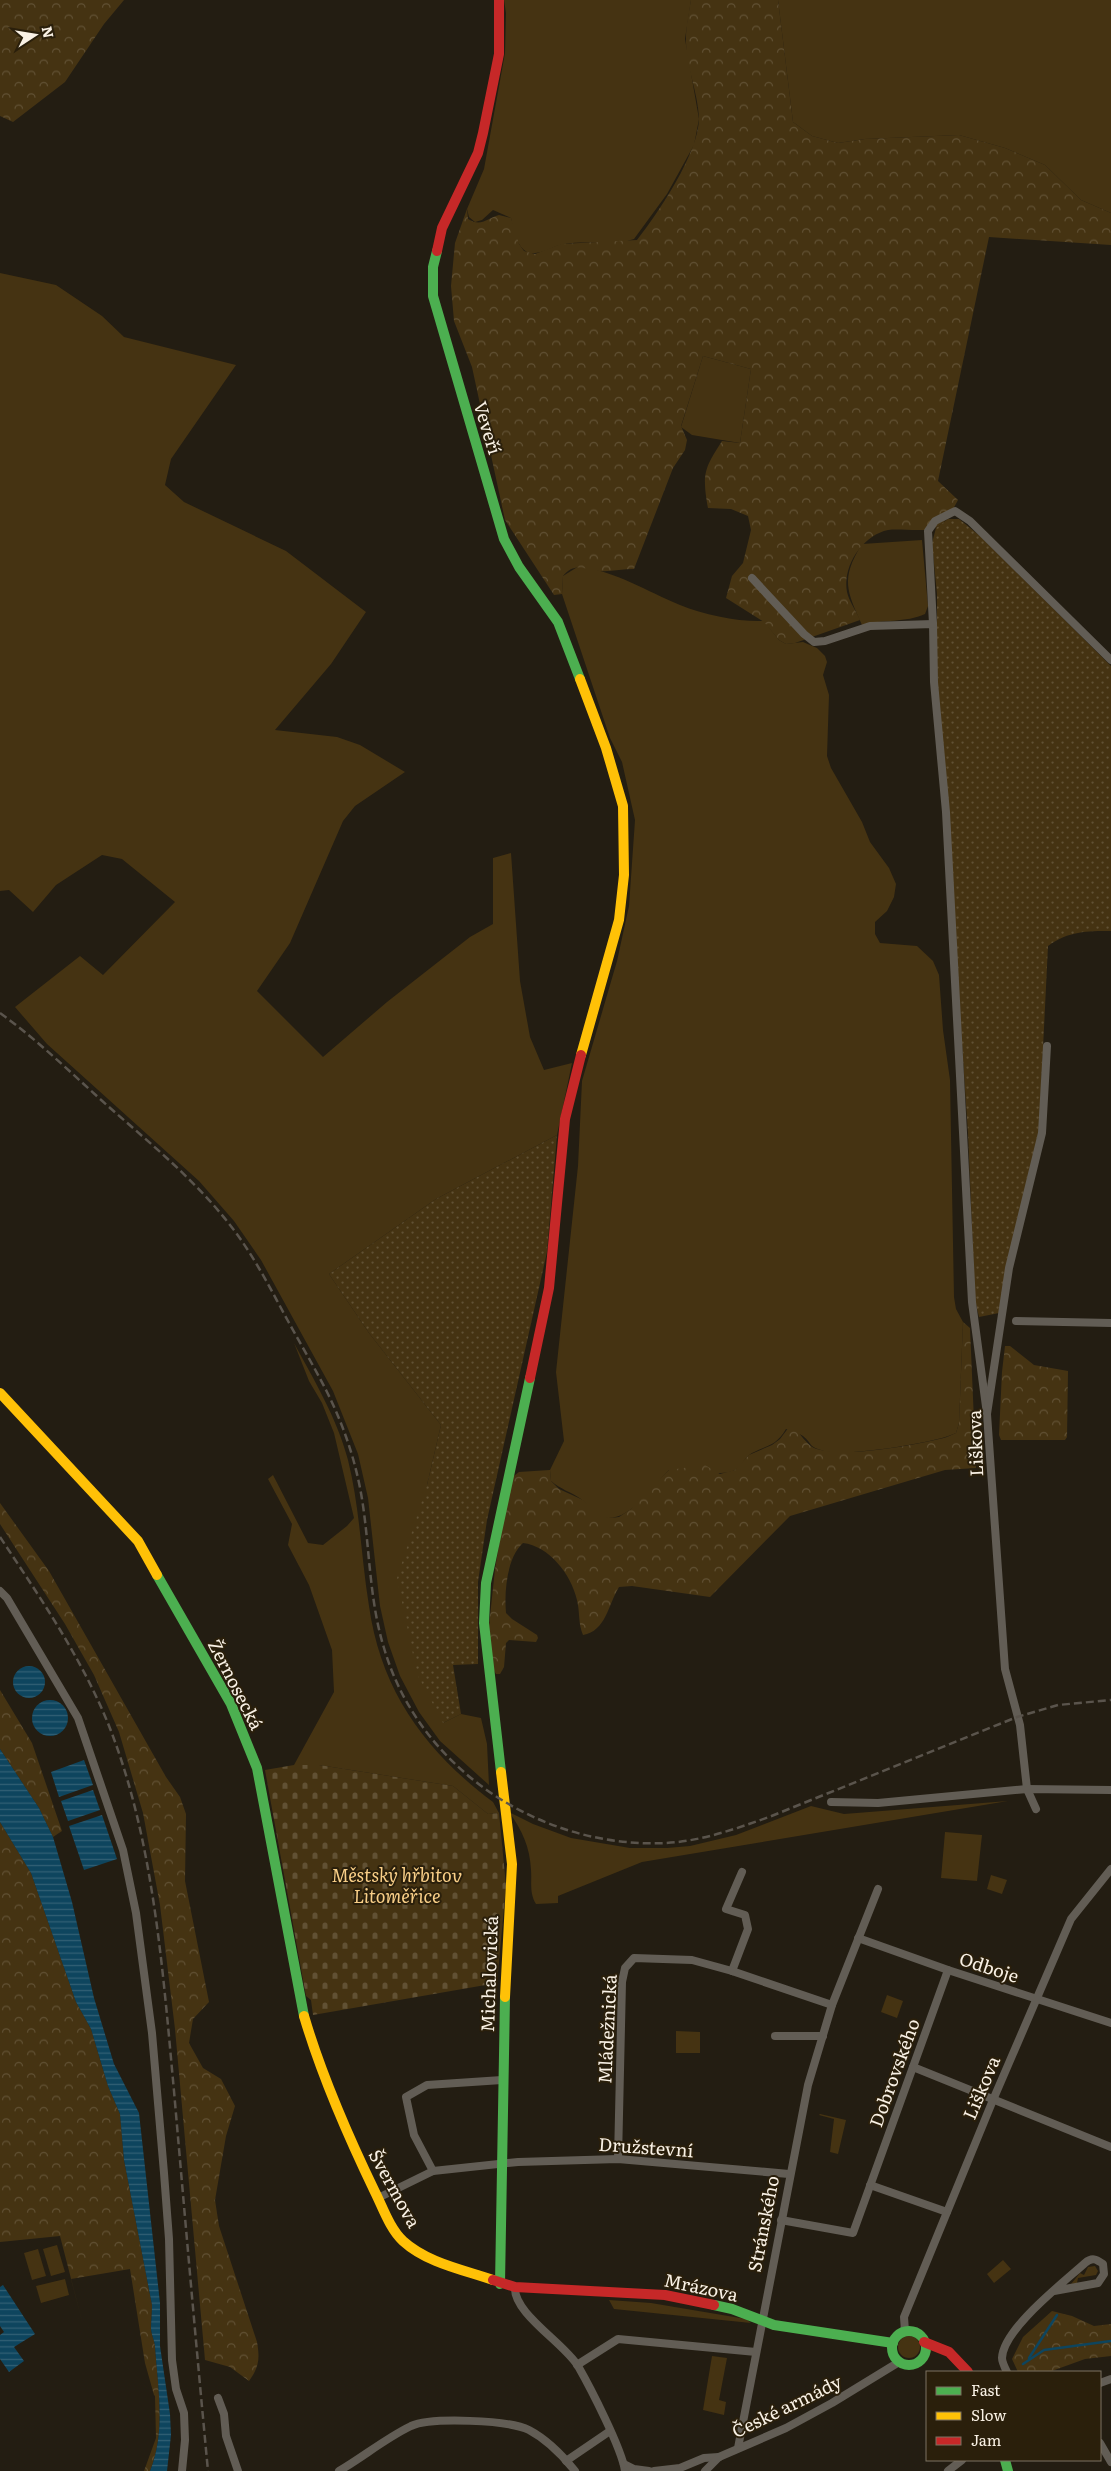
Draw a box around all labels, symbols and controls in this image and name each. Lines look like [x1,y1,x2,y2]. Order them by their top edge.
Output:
north arrow [10,10,60,60]
text: N [38,24,60,40]
street label: Veveří [468,398,509,458]
street label: Liškova [960,1409,989,1477]
street label: Žernosecká [202,1634,271,1735]
park label: Městský hřbitov Litoměřice [332,1861,462,1909]
street label: Michalovická [473,1915,504,2033]
street label: Odboje [956,1944,1023,1989]
street label: Mládežnická [590,1973,623,2084]
street label: Dobrovského [861,2014,926,2131]
street label: Liškova [955,2051,1006,2123]
street label: Družstevní [598,2130,695,2163]
street label: Švermova [363,2144,428,2233]
street label: Stránského [740,2173,785,2274]
street label: Mrázova [662,2266,741,2308]
street label: České armády [727,2367,846,2444]
legend [926,2371,1101,2461]
text: Fast [971,2378,1000,2401]
text: Slow [971,2403,1006,2426]
text: Jam [971,2428,1002,2451]

